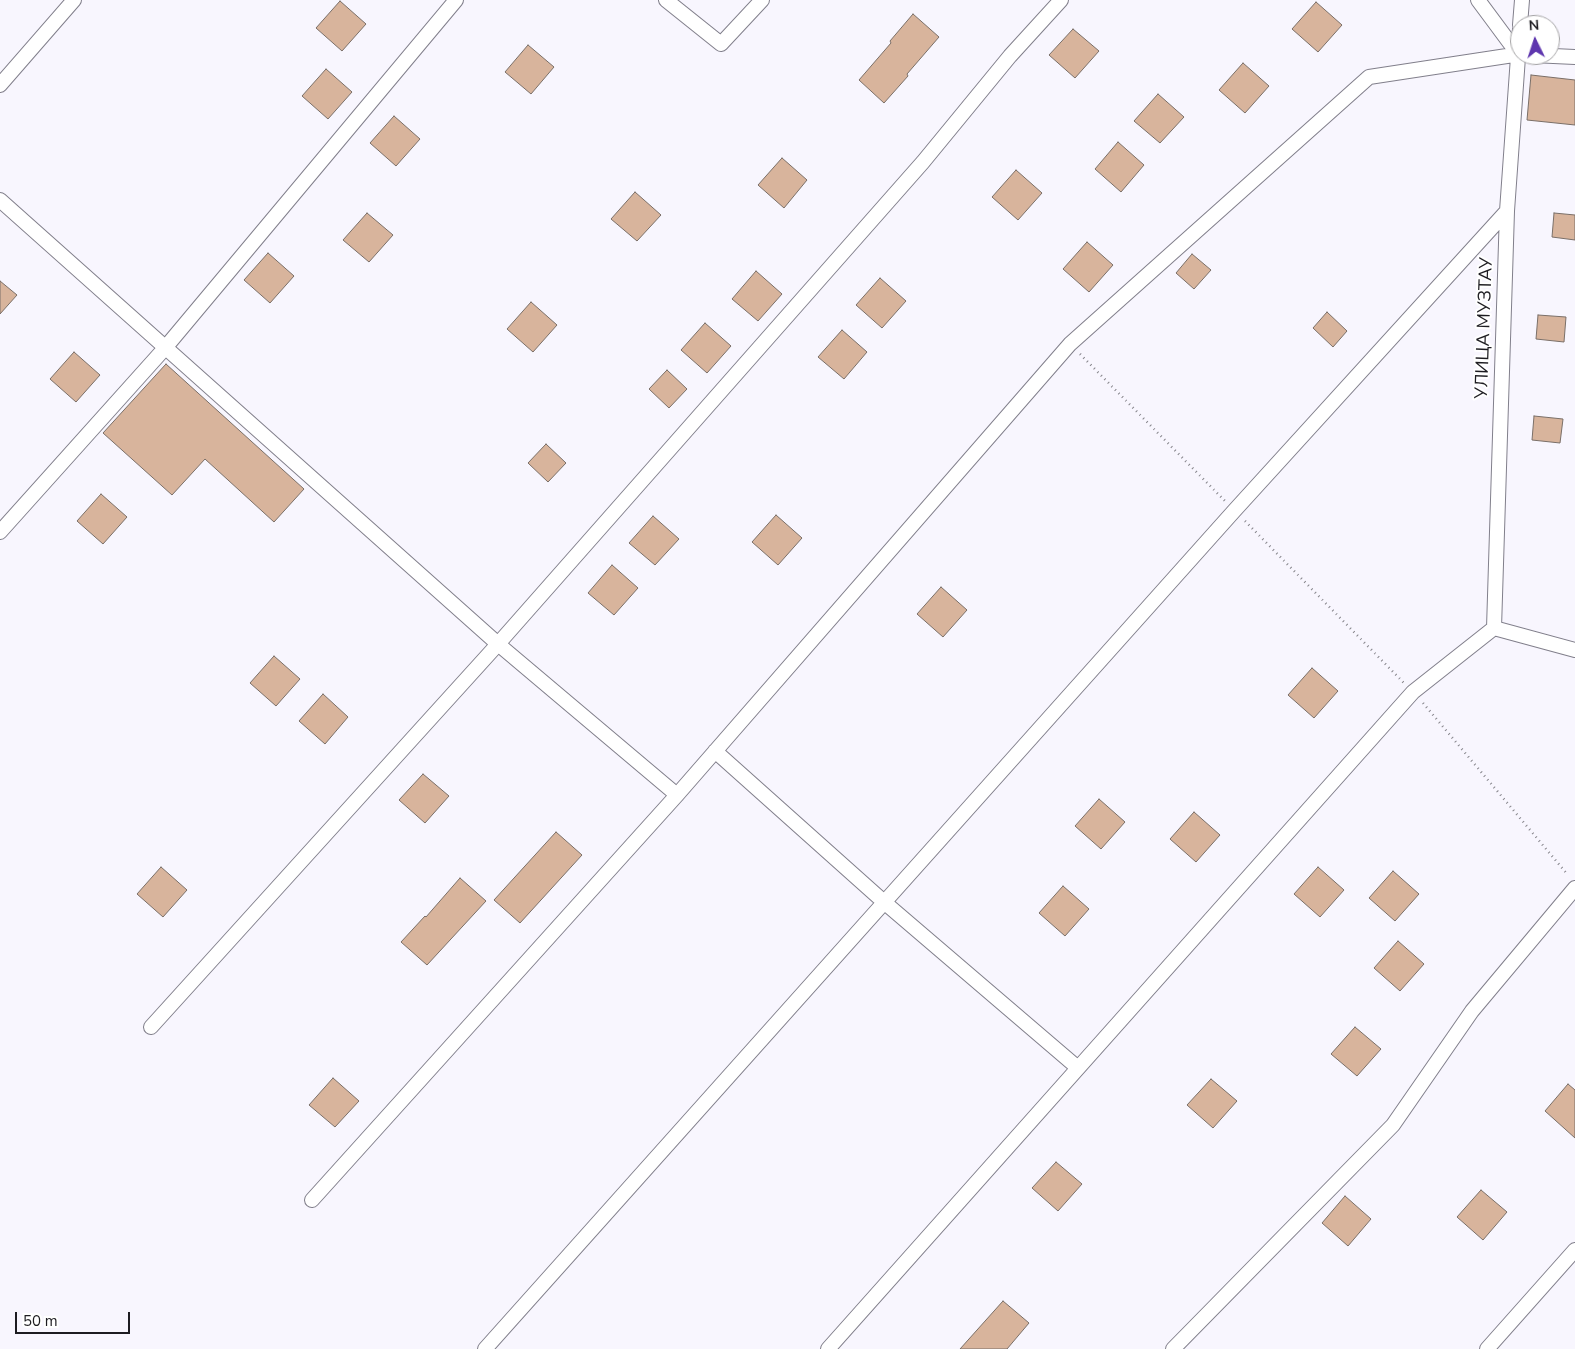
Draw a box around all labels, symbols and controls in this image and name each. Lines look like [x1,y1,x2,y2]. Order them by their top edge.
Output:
north arrow [1510,15,1560,65]
text: N [1528,16,1540,35]
street label: УЛИЦА МУЗТАУ [1472,257,1498,399]
scale bar [18,1302,132,1334]
text: 50 m [23,1311,58,1331]

